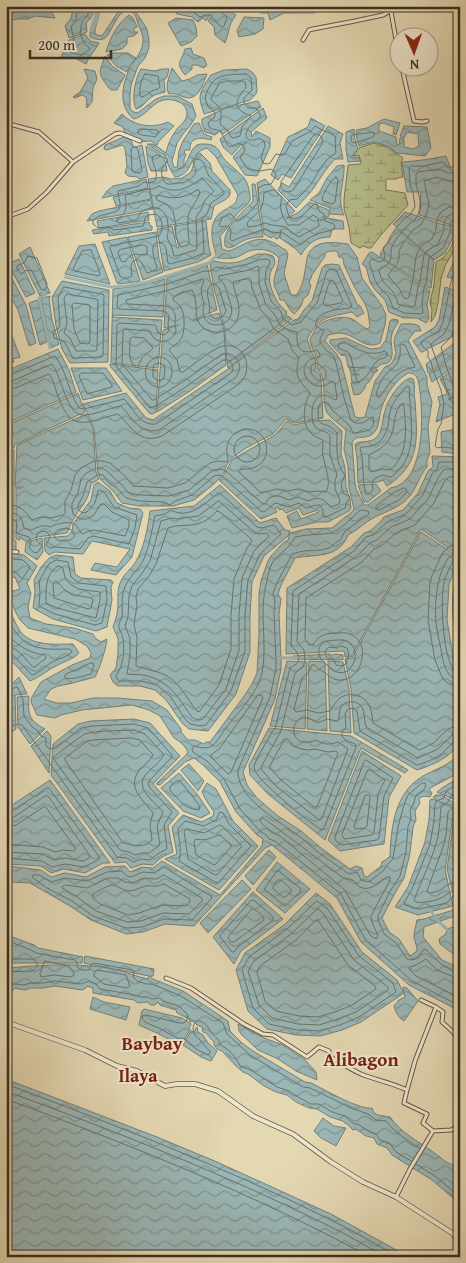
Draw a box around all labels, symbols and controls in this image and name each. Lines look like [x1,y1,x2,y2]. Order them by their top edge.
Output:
scale bar [30,28,111,60]
north arrow [388,28,438,78]
text: 200 m [38,34,76,55]
text: N [409,55,419,75]
district label: Baybay [121,1029,183,1057]
district label: Alibagon [323,1045,399,1073]
district label: Ilaya [118,1062,158,1089]

